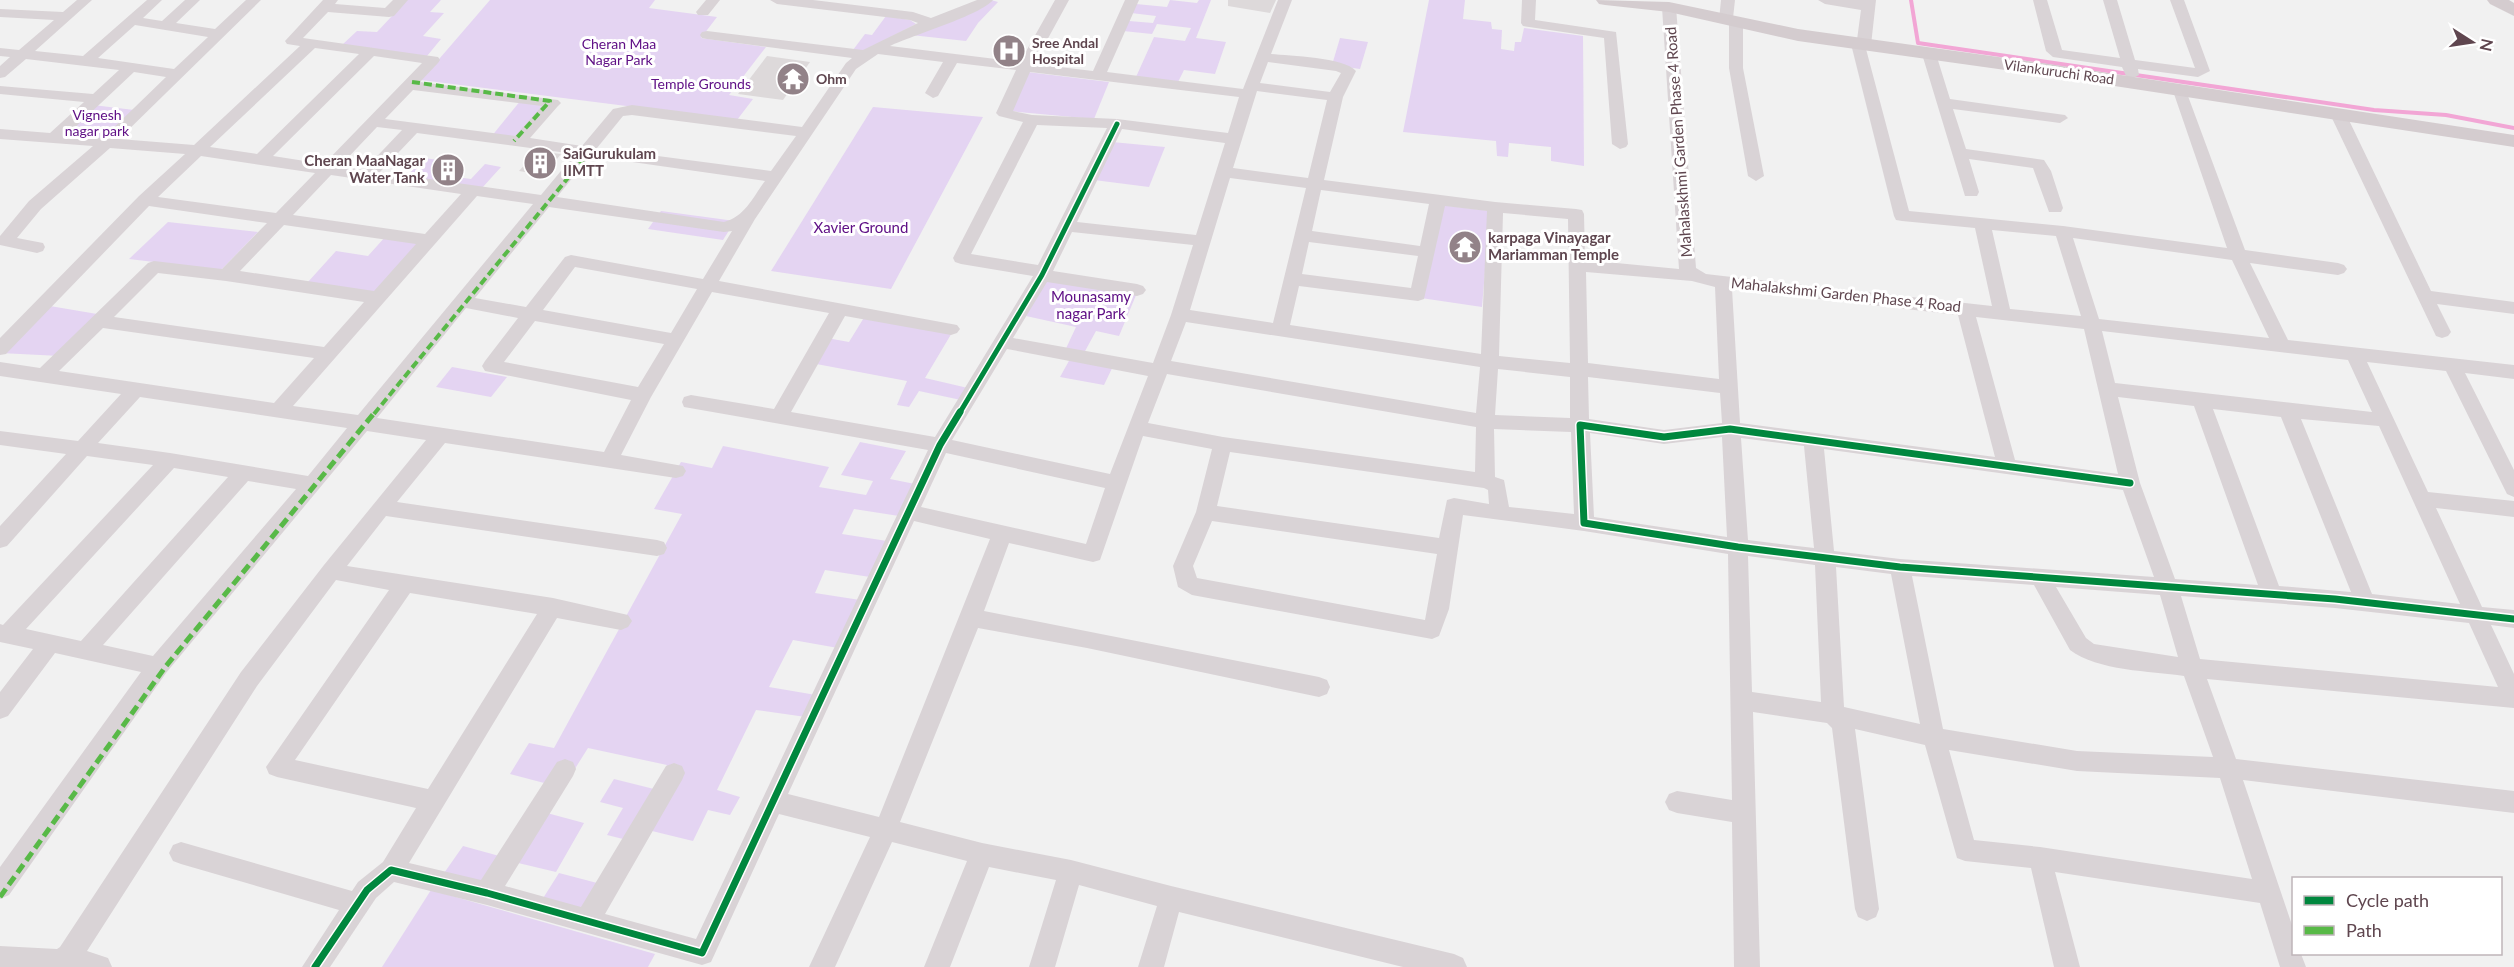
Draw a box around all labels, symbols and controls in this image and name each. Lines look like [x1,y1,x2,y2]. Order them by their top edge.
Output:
north arrow [2442,12,2502,72]
street label: Mahalaskhmi Garden Phase 4 Road [1661,26,1695,258]
hospital icon: Sree Andal Hospital [991,33,1027,69]
place label: Sree Andal Hospital [1032,34,1099,67]
park label: Cheran Maa Nagar Park [582,35,656,68]
text: N [2477,37,2498,53]
street label: Vilankuruchi Road [2003,55,2115,88]
temple icon: Ohm [775,61,811,97]
place label: Ohm [816,70,847,87]
park label: Temple Grounds [651,75,751,92]
park label: Vignesh nagar park [65,106,130,139]
place label: SaiGurukulam IIMTT [563,144,656,179]
building icon: SaiGurukulam IIMTT [522,145,558,181]
place label: Cheran MaaNagar Water Tank [304,151,426,186]
building icon: Cheran MaaNagar Water Tank [430,152,466,188]
park label: Xavier Ground [814,218,908,236]
place label: karpaga Vinayagar Mariamman Temple [1488,228,1619,263]
temple icon: karpaga Vinayagar Mariamman Temple [1447,229,1483,265]
street label: Mahalakshmi Garden Phase 4 Road [1730,273,1962,315]
park label: Mounasamy nagar Park [1051,287,1131,322]
legend [2292,877,2502,955]
text: Cycle path [2346,889,2429,911]
text: Path [2346,919,2382,941]

